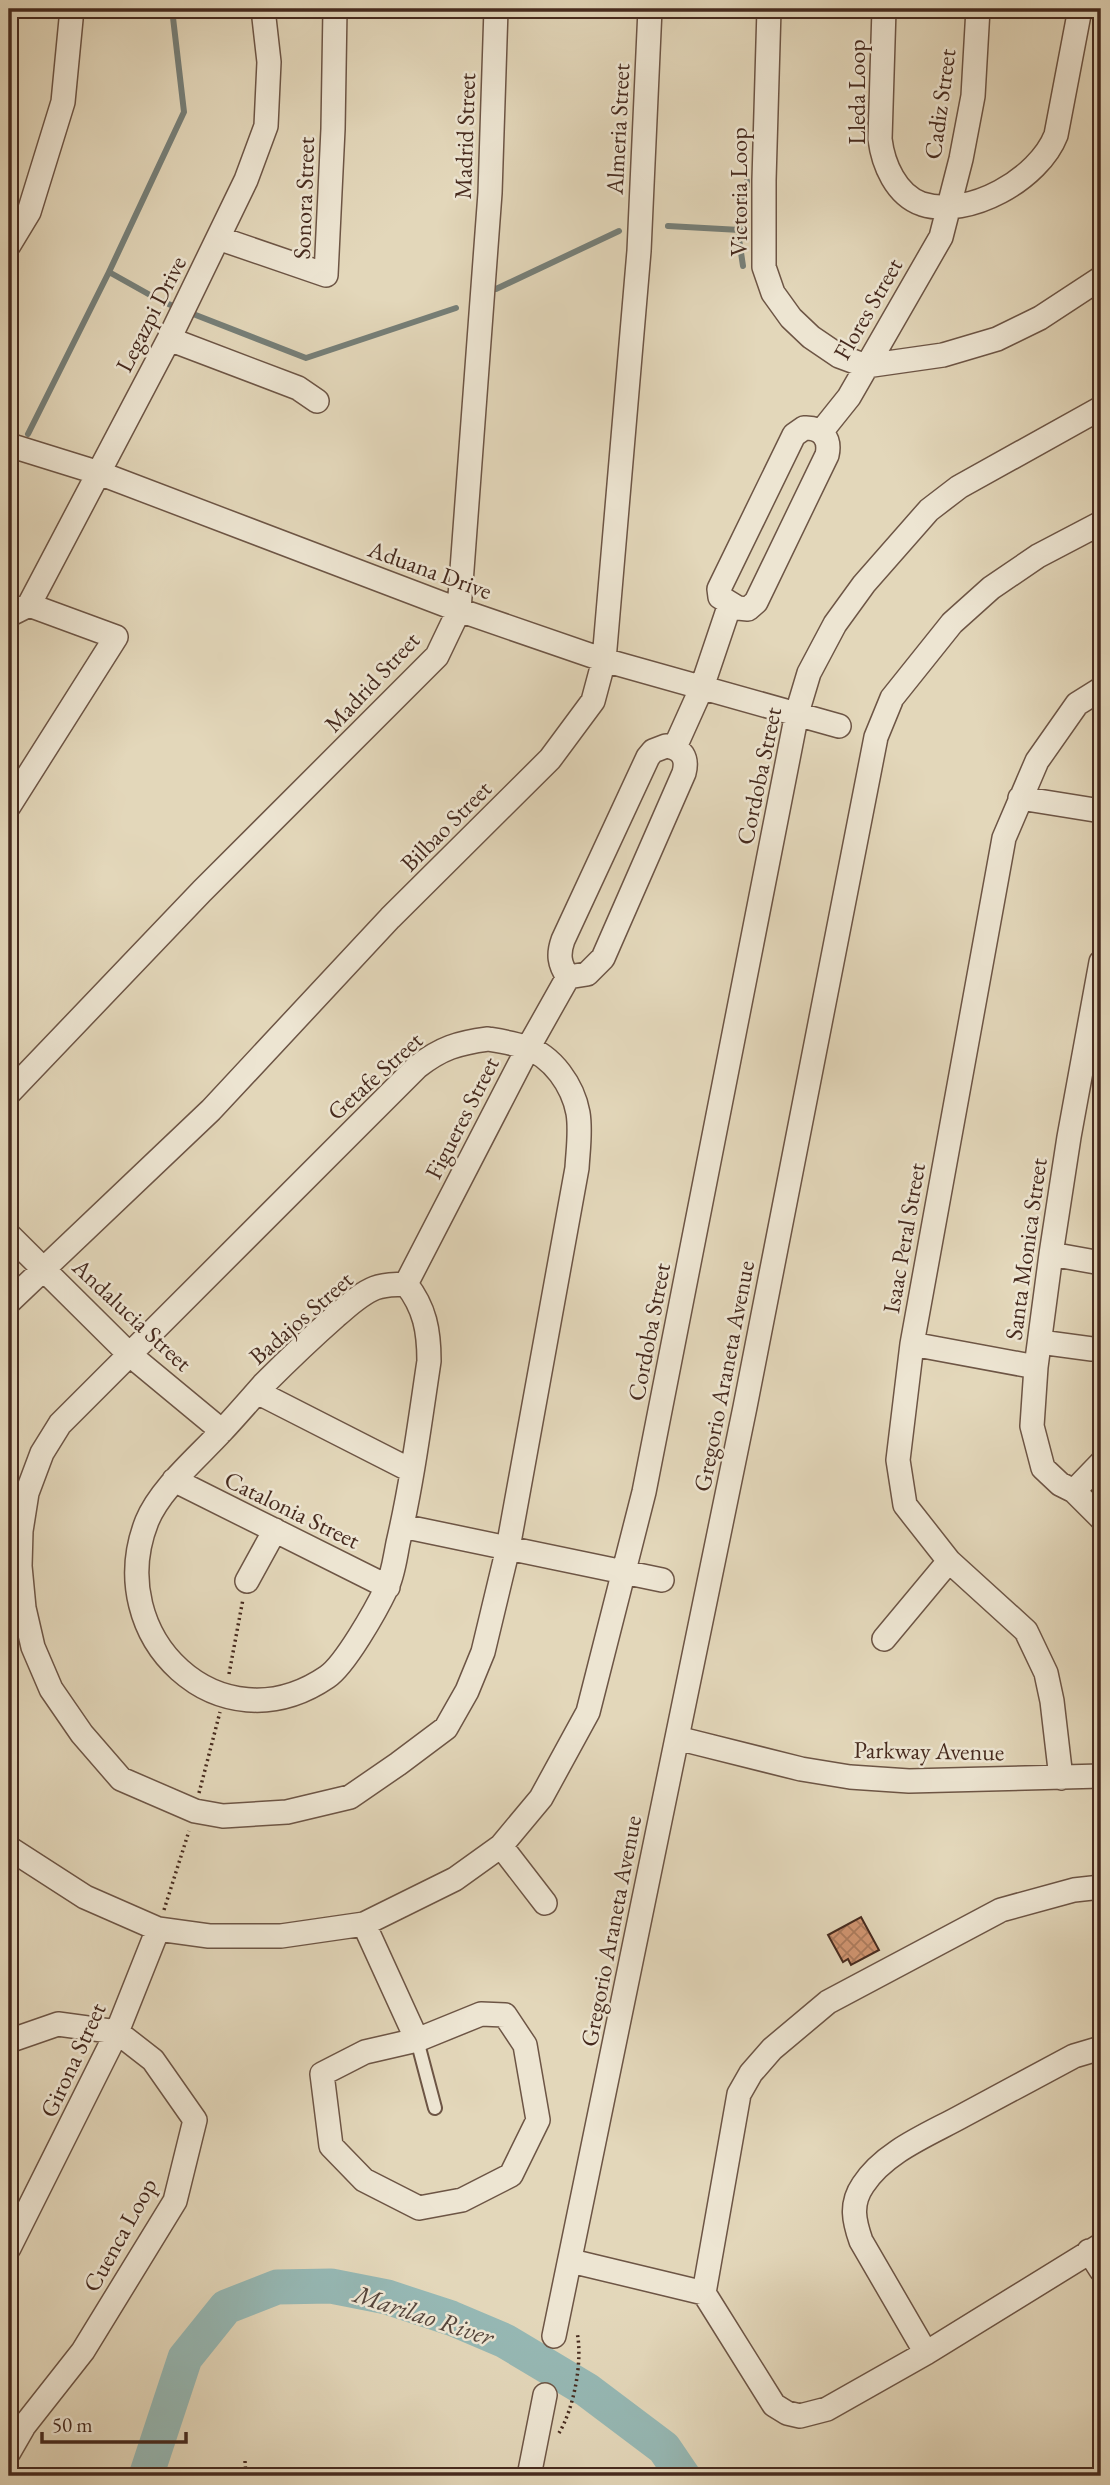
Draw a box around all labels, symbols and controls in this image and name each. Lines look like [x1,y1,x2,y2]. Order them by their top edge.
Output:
street label: Lleda Loop [841,39,872,145]
street label: Cadiz Street [916,46,963,161]
street label: Almeria Street [599,62,636,196]
street label: Madrid Street [447,72,482,200]
street label: Victoria Loop [723,127,754,257]
street label: Sonora Street [286,136,321,260]
street label: Legazpi Drive [108,250,193,377]
street label: Flores Street [826,252,909,365]
street label: Aduana Drive [363,533,496,606]
street label: Madrid Street [317,625,426,738]
street label: Cordoba Street [729,704,788,848]
street label: Bilbao Street [393,773,498,878]
street label: Getafe Street [320,1024,429,1127]
street label: Figueres Street [417,1051,506,1184]
street label: Santa Monica Street [997,1156,1054,1342]
street label: Isaac Peral Street [875,1160,932,1315]
street label: Andalucia Street [65,1251,199,1378]
street label: Gregorio Araneta Avenue [686,1258,761,1494]
street label: Cordoba Street [620,1260,677,1404]
street label: Badajos Street [242,1264,359,1371]
street label: Catalonia Street [219,1463,365,1556]
street label: Parkway Avenue [853,1734,1005,1767]
street label: Gregorio Araneta Avenue [573,1813,648,2049]
street label: Girona Street [32,1997,113,2122]
street label: Cuenca Loop [76,2172,164,2297]
water label: Marilao River [348,2276,499,2354]
scale bar [42,2401,186,2445]
text: 50 m [52,2411,93,2438]

